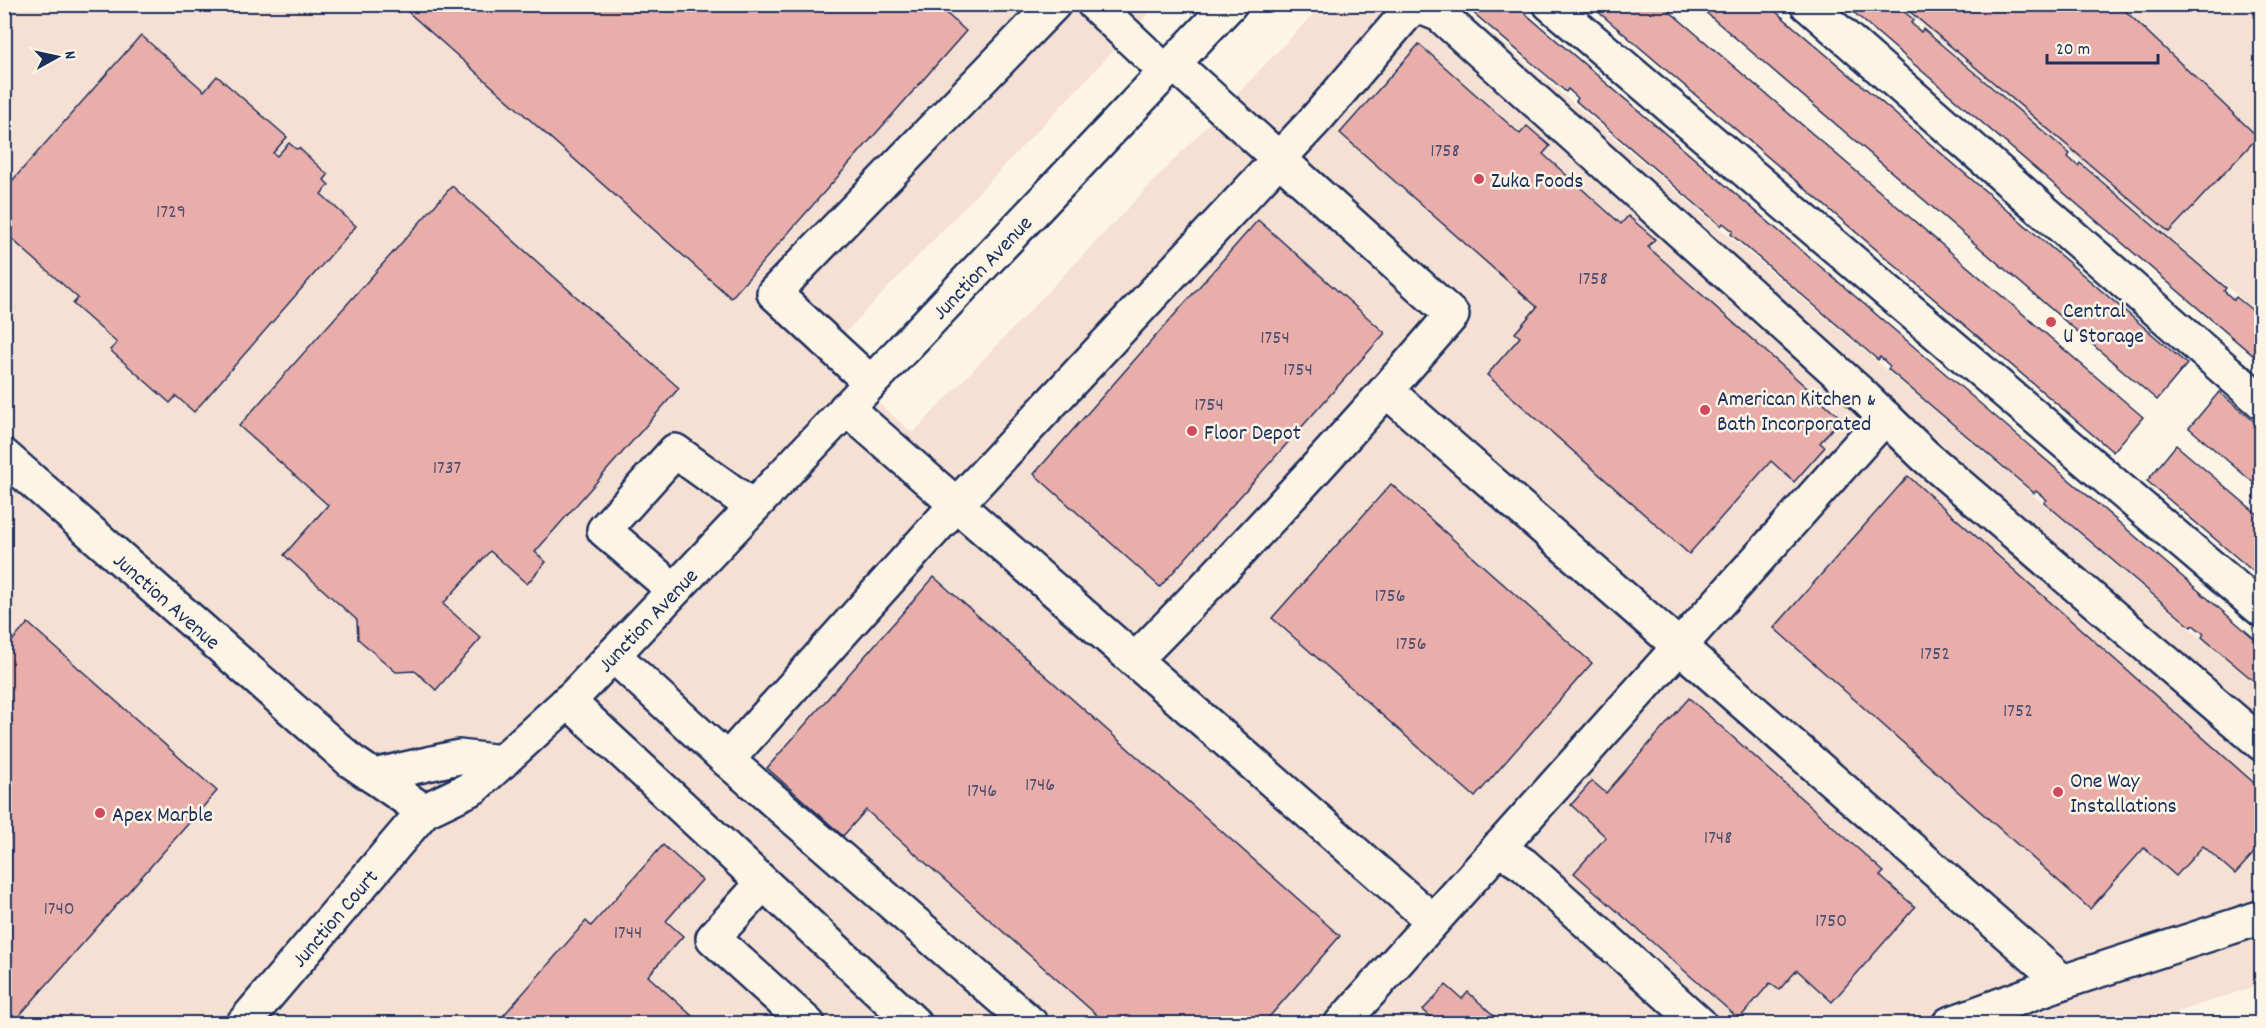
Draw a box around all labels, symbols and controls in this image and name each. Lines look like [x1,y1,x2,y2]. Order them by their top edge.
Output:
north arrow [27,27,87,87]
scale bar [2047,27,2158,65]
text: 20 m [2056,38,2090,63]
text: N [57,50,81,61]
house number: 1758 [1430,138,1460,166]
place label: Zuka Foods [1491,167,1584,198]
marker: Zuka Foods [1472,172,1486,186]
house number: 1729 [156,199,186,227]
street label: Junction Avenue [926,210,1041,328]
house number: 1758 [1578,266,1608,294]
place label: Central U Storage [2063,297,2144,353]
marker: Central U Storage [2044,315,2058,329]
house number: 1754 [1260,325,1290,353]
house number: 1754 [1283,357,1313,385]
place label: American Kitchen & Bath Incorporated [1717,385,1876,441]
house number: 1754 [1194,392,1224,420]
marker: American Kitchen & Bath Incorporated [1698,403,1712,417]
place label: Floor Depot [1204,419,1301,450]
marker: Floor Depot [1185,424,1199,438]
house number: 1737 [433,455,461,483]
street label: Junction Avenue [105,547,226,658]
street label: Junction Avenue [592,562,707,681]
house number: 1756 [1374,583,1406,611]
house number: 1756 [1395,631,1427,659]
house number: 1752 [1920,641,1950,669]
house number: 1752 [2003,698,2033,726]
place label: One Way Installations [2070,767,2177,823]
house number: 1746 [1025,772,1055,800]
house number: 1746 [967,778,997,806]
marker: One Way Installations [2051,785,2065,799]
place label: Apex Marble [112,801,213,832]
marker: Apex Marble [93,806,107,820]
house number: 1748 [1704,825,1732,853]
street label: Junction Court [286,864,387,975]
house number: 1740 [43,896,75,924]
house number: 1750 [1815,908,1847,936]
house number: 1744 [614,920,642,948]

